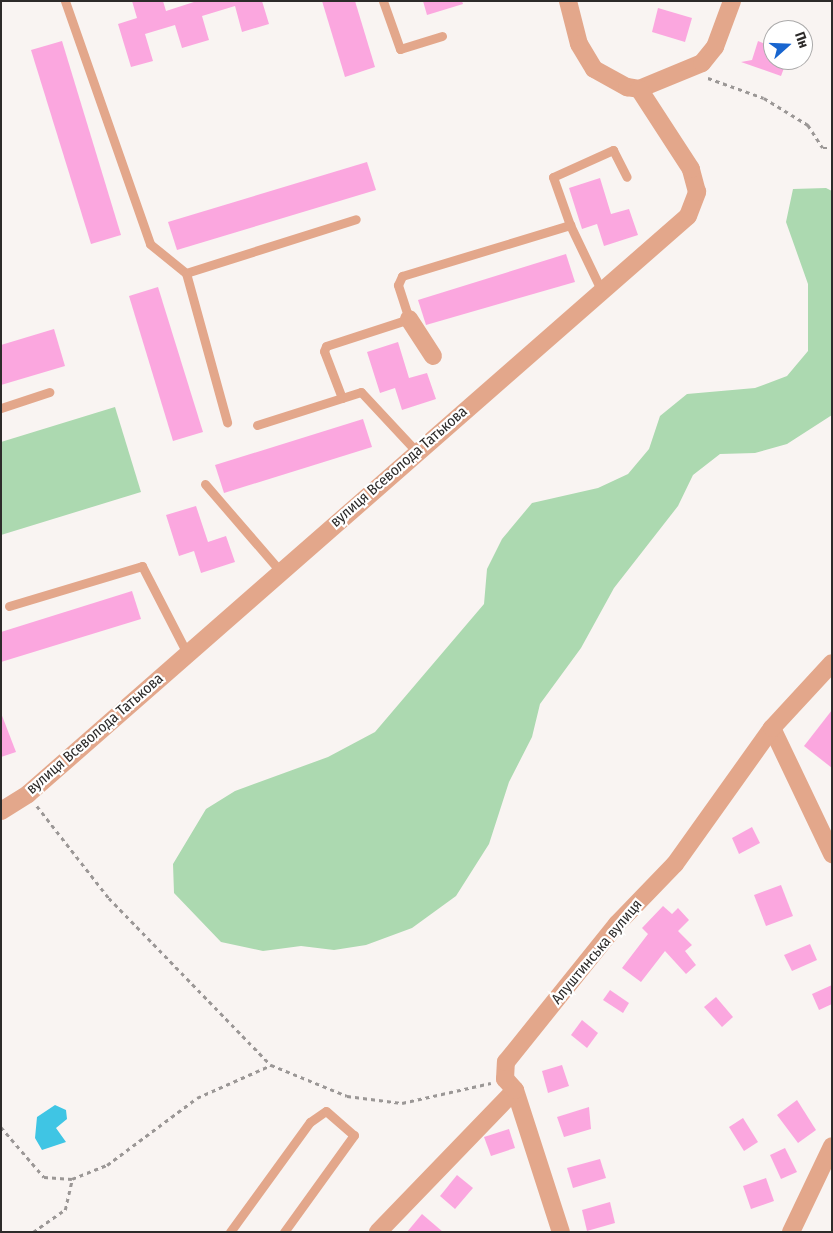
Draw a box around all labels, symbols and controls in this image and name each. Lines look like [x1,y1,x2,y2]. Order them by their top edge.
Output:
north arrow [763,20,813,70]
text: Пн [791,30,812,50]
street label: вулиця Всеволода Татькова [327,403,471,531]
street label: вулиця Всеволода Татькова [23,670,167,798]
street label: Алуштинська вулиця [548,896,646,1008]

